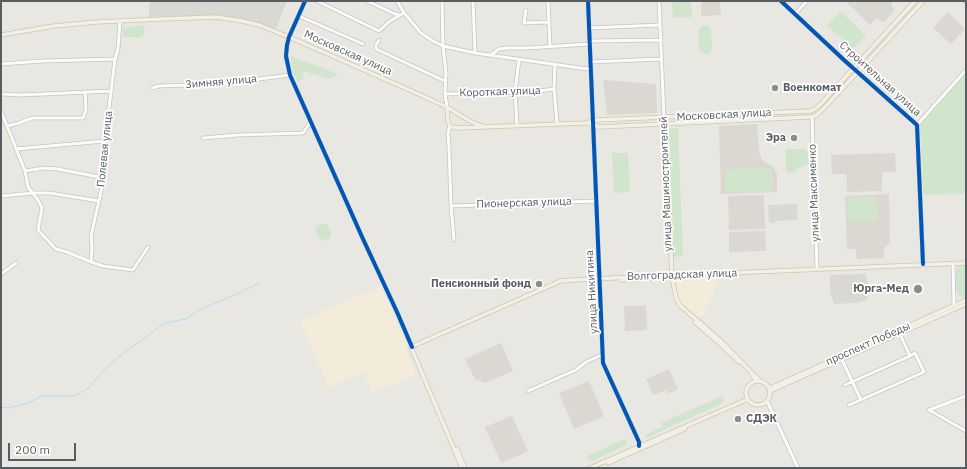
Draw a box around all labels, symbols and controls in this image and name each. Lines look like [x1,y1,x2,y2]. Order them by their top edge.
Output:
street label: Московская улица [302,28,394,78]
street label: Строительная улица [836,39,924,119]
street label: Зимняя улица [185,72,257,92]
place label: Военкомат [783,81,841,95]
marker: Военкомат [770,83,780,93]
street label: Короткая улица [459,84,541,100]
street label: Московская улица [676,106,772,124]
street label: Полевая улица [94,110,116,188]
street label: улица Машиностроителей [657,116,675,252]
place label: Эра [766,131,786,145]
marker: Эра [789,133,799,143]
street label: улица Максименко [806,144,822,242]
street label: Пионерская улица [476,195,572,211]
street label: улица Никитина [583,250,601,334]
street label: Волгоградская улица [627,266,737,284]
place label: Пенсионный фонд [431,277,531,291]
marker: Пенсионный фонд [534,279,544,289]
place label: Юрга-Мед [853,282,909,296]
marker: Юрга-Мед [912,283,924,295]
street label: проспект Победы [824,319,912,369]
place label: СДЭК [746,412,777,426]
marker: СДЭК [733,414,743,424]
scale bar [10,435,78,461]
text: 200 m [15,442,50,457]

